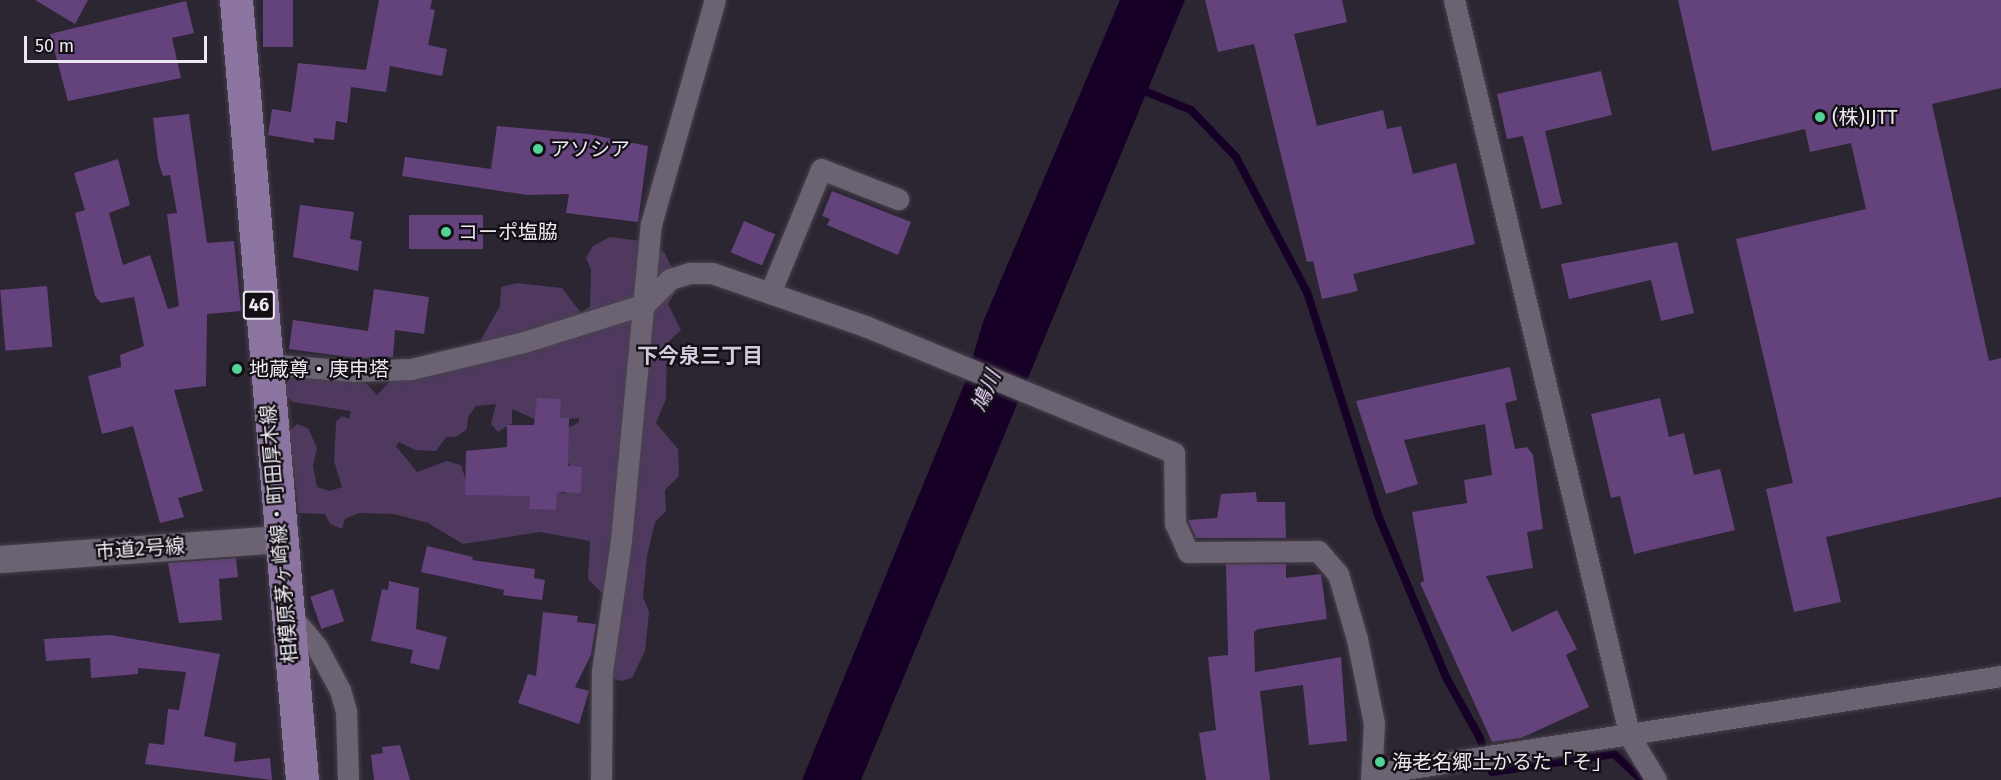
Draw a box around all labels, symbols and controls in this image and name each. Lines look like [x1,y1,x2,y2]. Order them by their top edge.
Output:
scale bar [27,24,210,62]
text: 50 m [35,35,74,57]
place label: (株)IJTT [1832,105,1898,129]
marker: (株)IJTT [1813,110,1827,124]
place label: アソシア [550,137,630,161]
marker: アソシア [531,142,545,156]
place label: コーポ塩脇 [458,220,558,244]
marker: コーポ塩脇 [439,225,453,239]
road number: 46 [242,290,276,320]
district label: 下今泉三丁目 [637,343,763,369]
place label: 地蔵尊・庚申塔 [249,357,389,381]
marker: 地蔵尊・庚申塔 [230,362,244,376]
water label: 鳩川 [966,367,1006,415]
street label: 相模原茅ヶ崎線・町田厚木線 [256,403,302,665]
street label: 市道2号線 [94,534,186,564]
place label: 海老名郷土かるた「そ」 [1392,750,1612,774]
marker: 海老名郷土かるた「そ」 [1373,755,1387,769]

